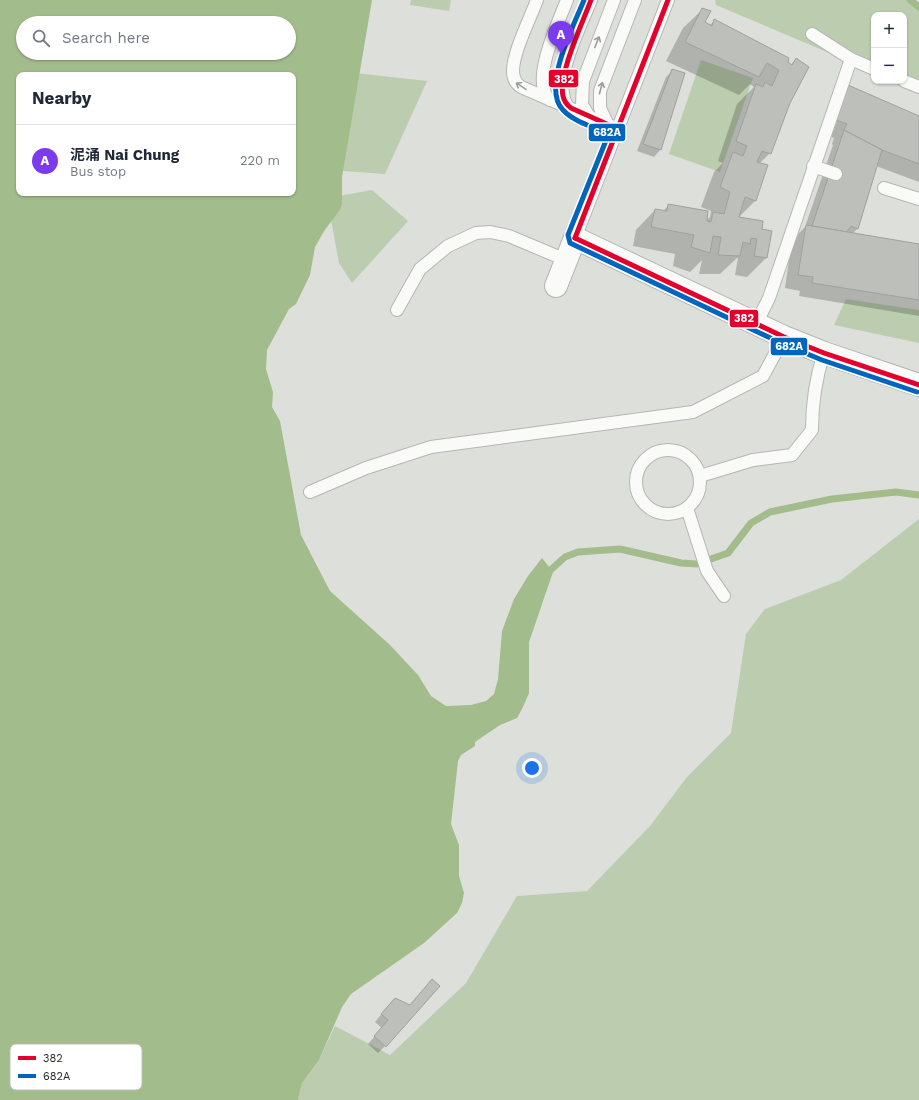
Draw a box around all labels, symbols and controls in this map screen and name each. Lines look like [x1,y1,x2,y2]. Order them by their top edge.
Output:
map controls [871,12,907,84]
button: + [871,12,907,48]
search box [16,16,296,60]
pin: A [548,21,574,54]
icon: search [30,27,52,49]
text: Search here [62,29,150,47]
one-way arrow [594,37,602,49]
button: − [871,48,907,84]
line badge: 382 [548,69,579,88]
text: 382 [554,73,574,86]
one-way arrow [516,82,527,91]
one-way arrow [598,82,606,95]
text: Nearby [32,88,91,108]
line badge: 682A [588,123,626,142]
text: 682A [593,126,621,139]
text: 泥涌 Nai Chung [70,146,179,164]
text: A [41,153,49,168]
text: 220 m [240,153,280,168]
text: Bus stop [70,164,126,179]
line badge: 382 [729,309,759,328]
text: 382 [734,312,754,325]
line badge: 682A [770,337,808,356]
text: 682A [775,340,803,353]
your location [522,758,542,778]
legend [10,1044,142,1090]
text: 382 [43,1052,63,1065]
text: 682A [43,1070,70,1083]

